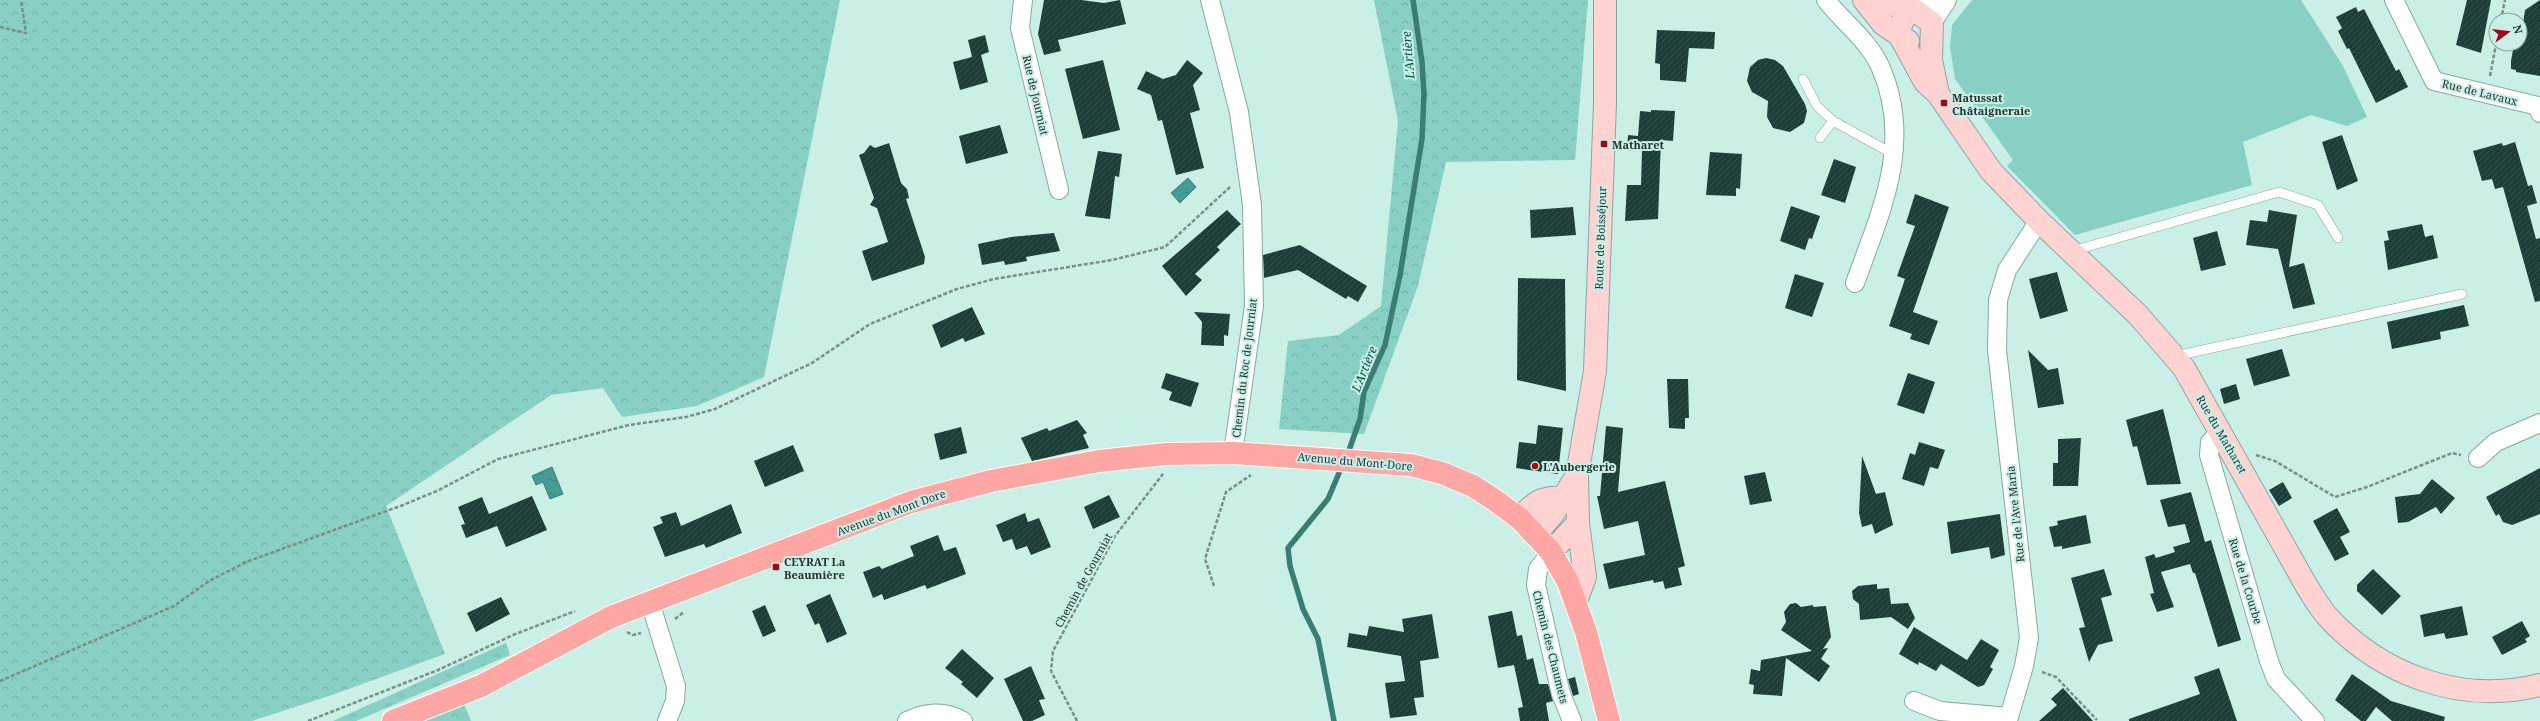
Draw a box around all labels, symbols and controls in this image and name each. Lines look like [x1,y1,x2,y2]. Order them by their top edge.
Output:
north arrow [2488,12,2528,52]
text: N [2510,23,2527,36]
water label: L'Artière [1397,30,1419,81]
street label: Rue de Journiat [1020,54,1053,137]
street label: Rue de Lavaux [2441,75,2520,109]
place label: Matussat Châtaigneraie [1952,90,2030,118]
marker: Matussat Châtaigneraie [1939,98,1949,108]
place label: Matharet [1612,137,1665,152]
marker: Matharet [1599,139,1609,149]
street label: Route de Boisséjour [1591,185,1609,290]
street label: Chemin du Roc de Journiat [1228,297,1260,439]
water label: L'Artière [1347,344,1381,395]
street label: Rue du Matharet [2193,392,2251,476]
street label: Avenue du Mont-Dore [1297,449,1413,474]
place label: L'Aubergerie [1543,459,1615,474]
marker: L'Aubergerie [1530,461,1540,471]
street label: Rue de l'Ave Maria [2002,465,2028,563]
street label: Avenue du Mont Dore [835,485,948,539]
street label: Chemin de Gourniat [1051,530,1115,630]
street label: Rue de la Courbe [2226,536,2266,626]
place label: CEYRAT La Beaumière [784,554,846,582]
marker: CEYRAT La Beaumière [771,562,781,572]
street label: Chemin des Chaumets [1530,589,1572,705]

